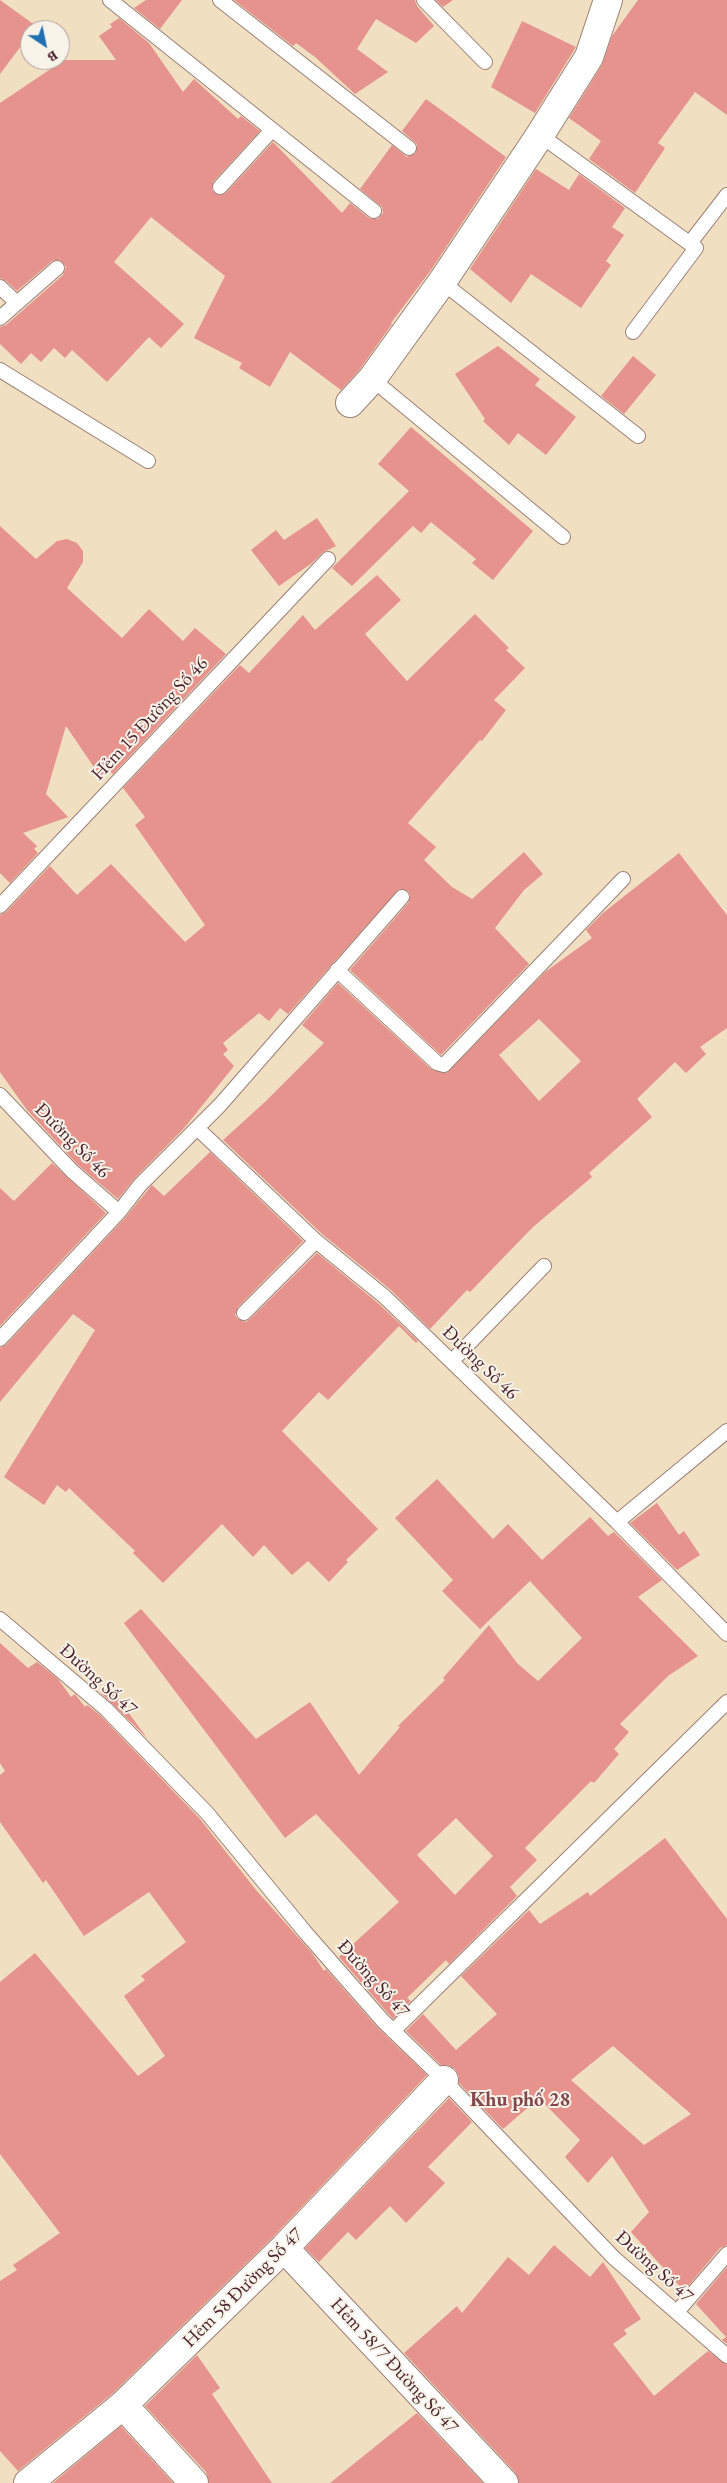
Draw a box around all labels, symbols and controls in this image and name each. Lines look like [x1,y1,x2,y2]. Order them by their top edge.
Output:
north arrow [20,20,70,70]
text: B [44,47,62,67]
street label: Hẻm 15 Đường Số 46 [87,653,213,785]
street label: Đường Số 46 [30,1099,114,1183]
street label: Đường Số 46 [437,1321,523,1405]
street label: Đường Số 47 [54,1639,142,1721]
street label: Đường Số 47 [332,1935,414,2023]
district label: Khu phố 28 [470,2089,570,2113]
street label: Hẻm 58 Đường Số 47 [178,2223,308,2353]
street label: Đường Số 47 [610,2226,698,2308]
street label: Hẻm 58/7 Đường Số 47 [325,2293,463,2439]

